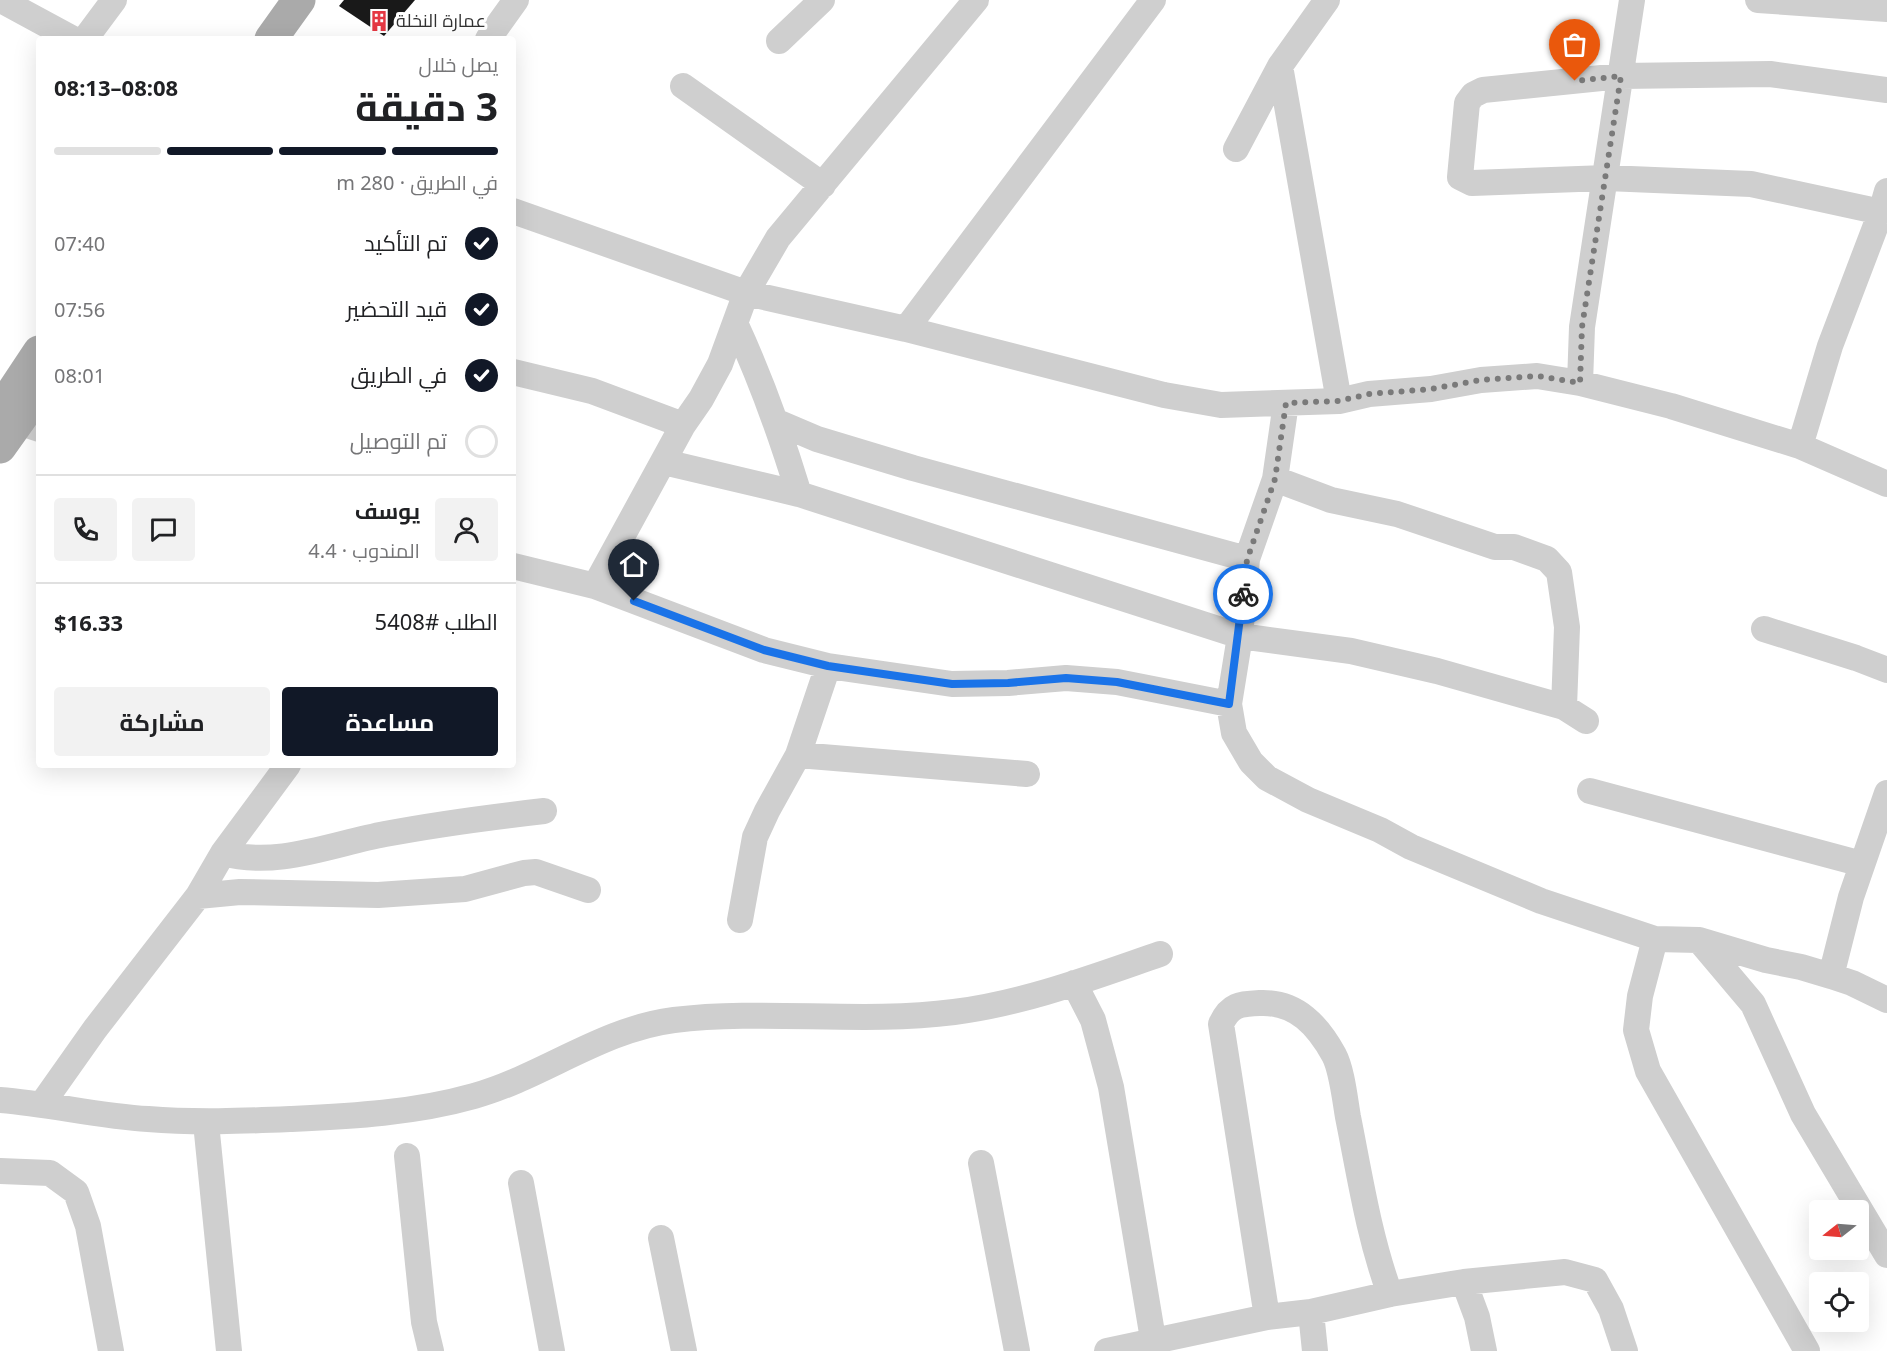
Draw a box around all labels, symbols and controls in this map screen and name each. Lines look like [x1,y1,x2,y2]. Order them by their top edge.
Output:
place label: عمارة النخلة [396,8,486,32]
building icon: عمارة النخلة [367,9,391,33]
pin [1549,19,1600,81]
icon: bag [1558,28,1591,61]
text: يصل خلال [419,51,498,78]
text: 08:08–08:13 [54,72,178,102]
text: 3 دقيقة [355,79,498,132]
text: في الطريق · 280 m [336,169,498,196]
text: تم التأكيد [364,227,447,257]
icon: check [465,227,498,260]
text: 07:40 [54,230,105,257]
text: قيد التحضير [346,293,447,323]
icon: check [465,293,498,326]
text: 07:56 [54,296,105,323]
text: في الطريق [350,359,447,389]
icon: check [465,359,498,392]
text: 08:01 [54,362,105,389]
text: تم التوصيل [350,425,447,455]
text: يوسف [355,495,420,525]
button: phone [54,498,117,561]
button: chat [132,498,195,561]
button: person [435,498,498,561]
text: المندوب · 4.4 [308,537,420,564]
pin [608,539,659,601]
icon: home [617,548,650,581]
courier [1213,564,1273,624]
icon: bike [1227,578,1260,611]
text: الطلب #5408 [375,606,498,636]
text: $16.33 [54,607,123,637]
button: مشاركة [54,687,270,756]
button: مساعدة [282,687,498,756]
north arrow [1809,1200,1869,1260]
map controls [1809,1200,1869,1332]
button: locate [1809,1272,1869,1332]

